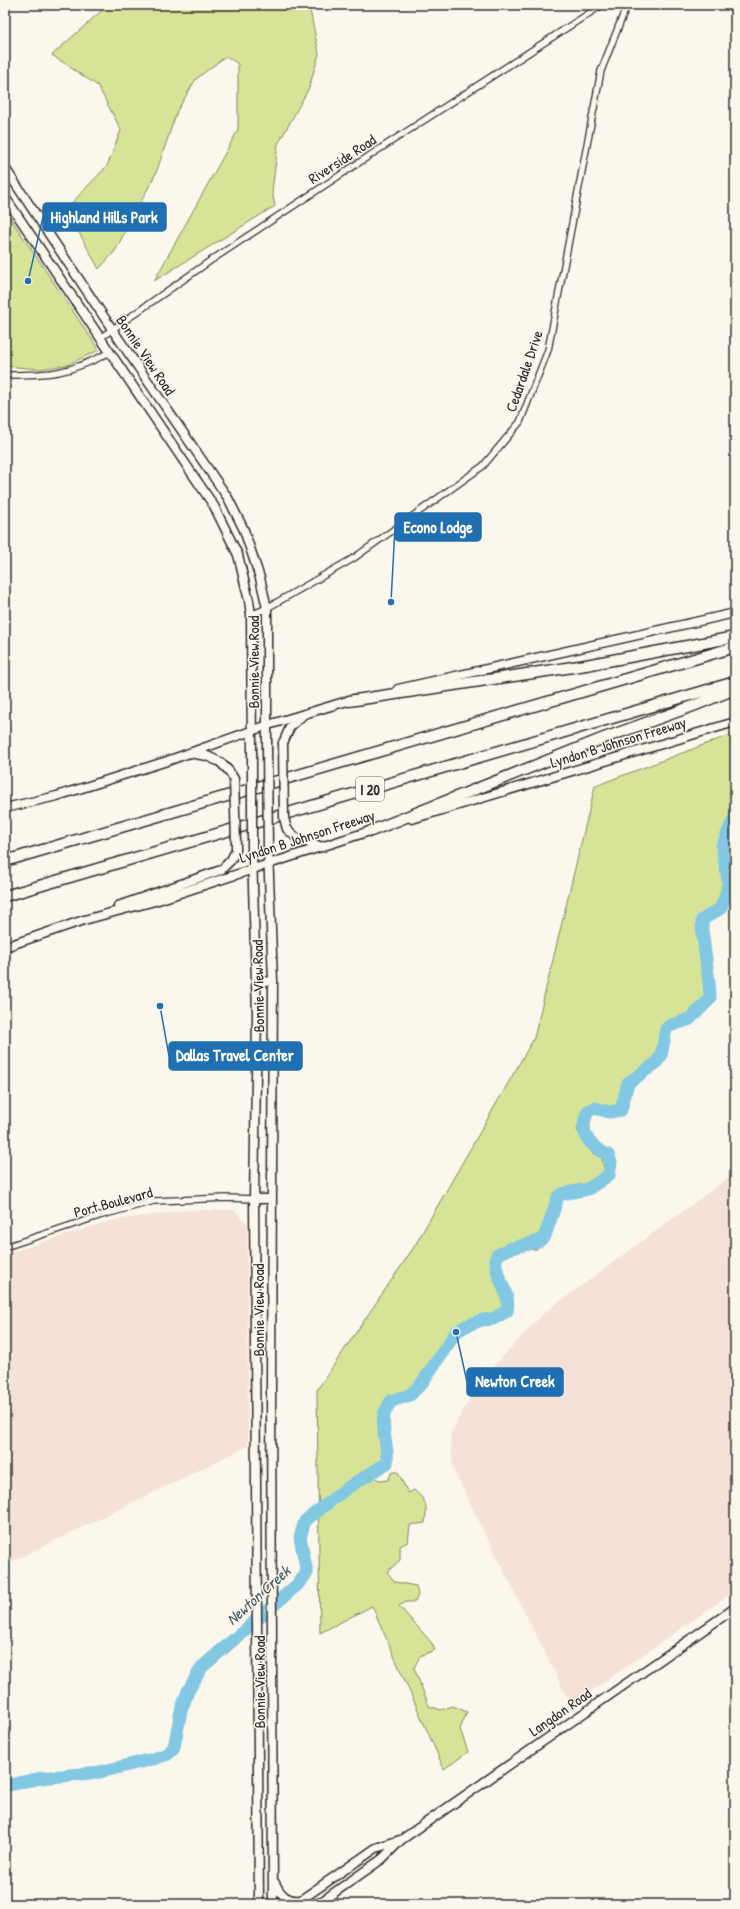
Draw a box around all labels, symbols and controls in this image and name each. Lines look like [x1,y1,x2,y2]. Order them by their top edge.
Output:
street label: Riverside Road [304,129,380,189]
callout: Highland Hills Park [43,203,166,231]
text: Highland Hills Park [50,206,158,229]
street label: Bonnie View Road [111,311,181,399]
street label: Cedardale Drive [500,327,548,415]
callout: Econo Lodge [395,513,481,541]
text: Econo Lodge [403,516,473,539]
street label: Bonnie View Road [243,615,264,708]
street label: Lyndon B Johnson Freeway [547,711,689,773]
road number: I 20 [356,777,384,801]
street label: Lyndon B Johnson Freeway [237,804,377,868]
street label: Bonnie View Road [247,939,269,1033]
callout: Dallas Travel Center [169,1042,302,1070]
text: Dallas Travel Center [176,1044,295,1066]
street label: Port Boulevard [71,1181,155,1223]
street label: Bonnie View Road [248,1263,269,1356]
callout: Newton Creek [467,1368,563,1396]
text: Newton Creek [475,1370,555,1392]
water label: Newton Creek [221,1559,296,1630]
street label: Bonnie View Road [249,1635,270,1728]
street label: Langdon Road [525,1683,595,1741]

